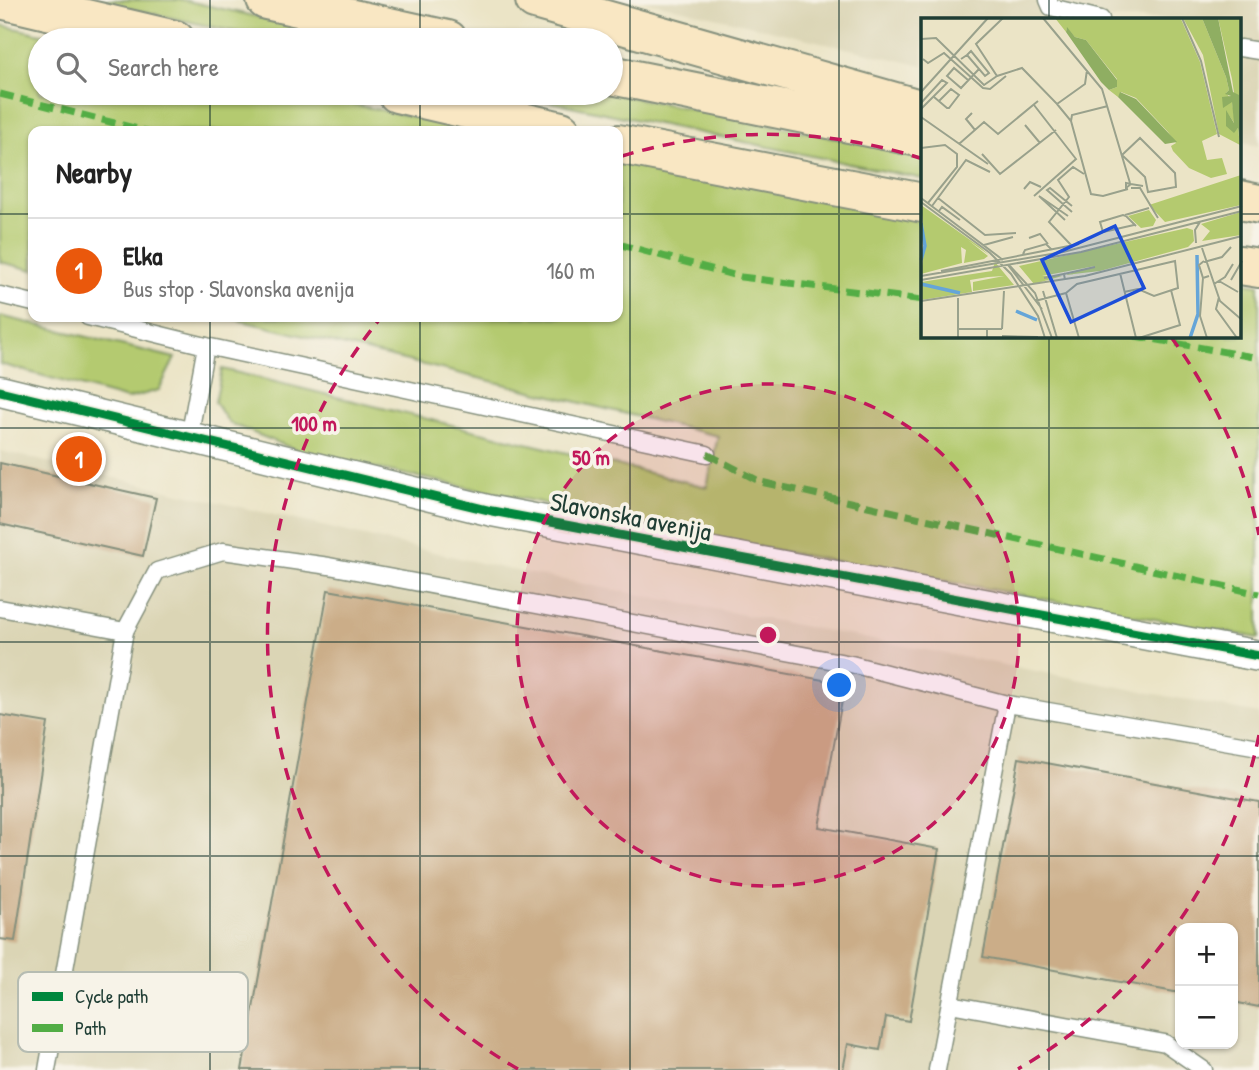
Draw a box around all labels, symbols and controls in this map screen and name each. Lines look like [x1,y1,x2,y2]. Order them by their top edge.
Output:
inset map [921,18,1242,338]
search box [28,28,623,105]
icon: search [52,48,90,86]
text: Search here [108,49,219,84]
text: Nearby [56,152,132,192]
text: Elka [123,238,162,273]
text: 1 [75,255,83,286]
text: 160 m [546,255,595,286]
text: Bus stop · Slavonska avenija [123,273,354,304]
text: 100 m [291,409,337,438]
pin: 1 [56,433,102,485]
text: 50 m [572,443,610,472]
street label: Slavonska avenija [547,483,715,549]
centre of rings [756,623,780,647]
your location [822,668,856,702]
map controls [1175,923,1238,1049]
button: + [1175,923,1238,986]
legend [18,972,248,1052]
text: Cycle path [75,983,148,1009]
button: − [1175,986,1238,1049]
text: Path [75,1015,106,1041]

